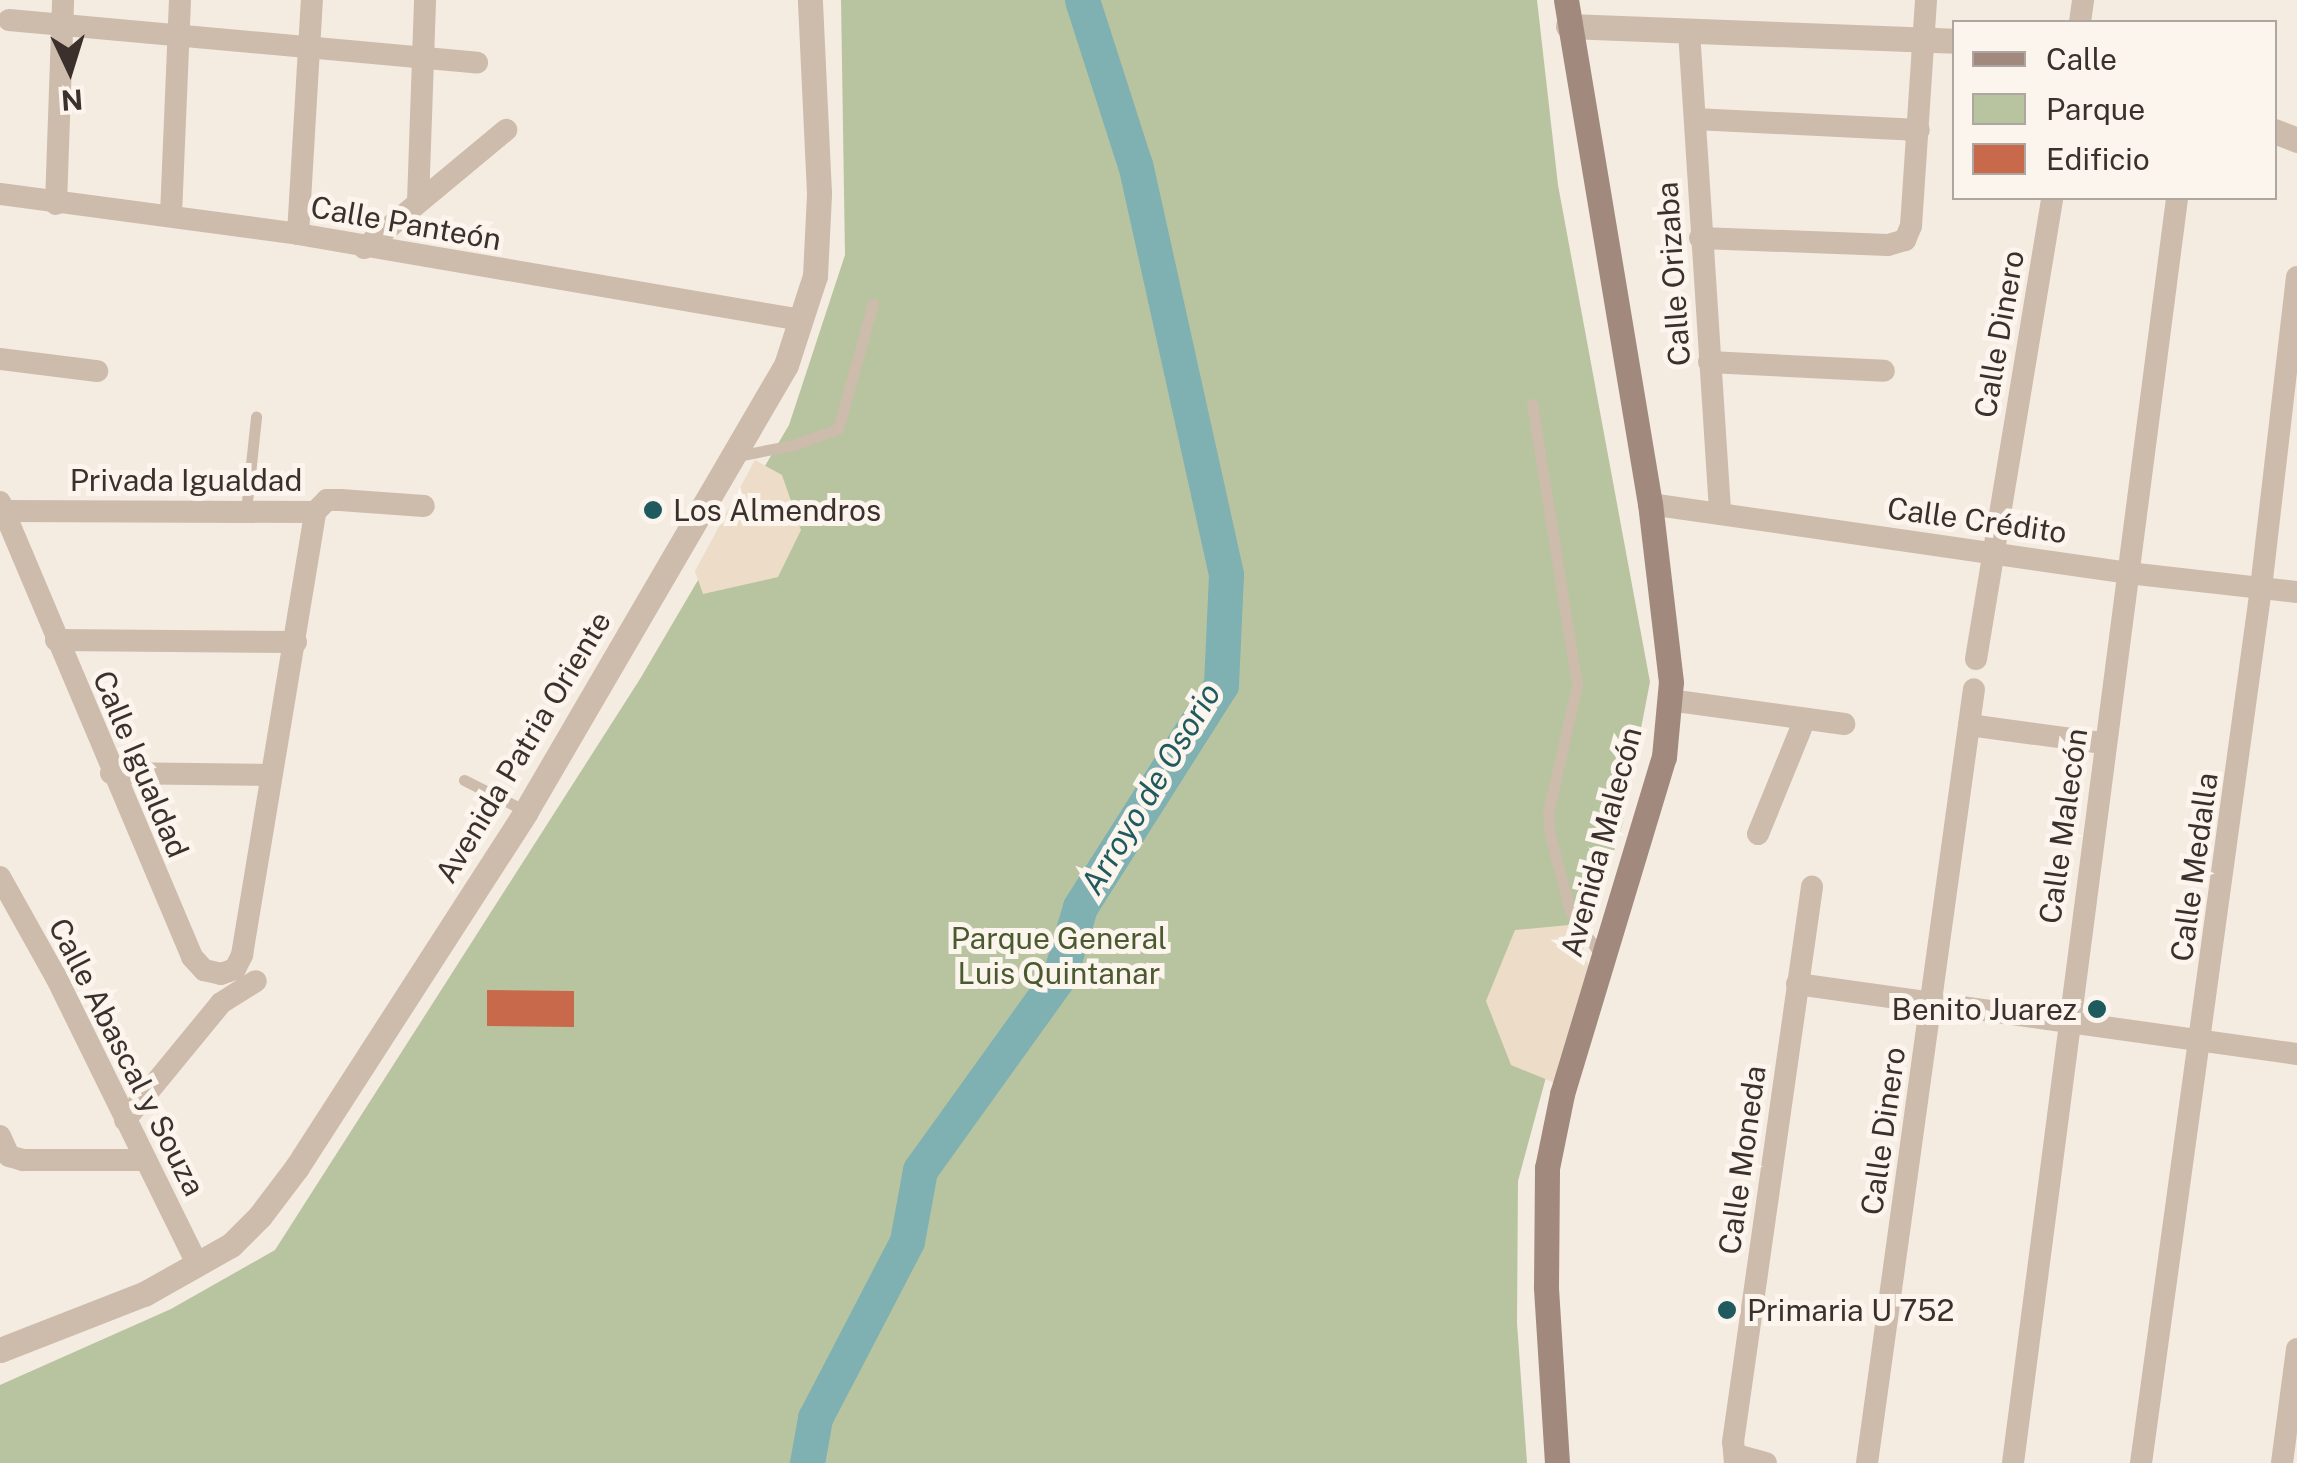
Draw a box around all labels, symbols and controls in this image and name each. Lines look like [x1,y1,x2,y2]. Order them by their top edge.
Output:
north arrow [20,20,120,120]
legend [1952,20,2277,200]
text: Calle [2046,41,2117,77]
text: N [60,83,84,118]
text: Parque [2046,91,2145,127]
text: Edificio [2046,141,2150,177]
street label: Calle Orizaba [1649,181,1697,367]
street label: Calle Panteón [308,189,504,257]
street label: Calle Dinero [1967,247,2031,421]
street label: Privada Igualdad [70,462,302,498]
street label: Calle Crédito [1885,490,2069,550]
place label: Los Almendros [673,492,881,528]
marker: Los Almendros [642,499,664,521]
street label: Avenida Patria Oriente [428,605,618,889]
street label: Calle Igualdad [85,665,197,863]
water label: Arroyo de Osorio [1073,676,1229,902]
street label: Avenida Malecón [1553,723,1649,961]
street label: Calle Malecón [2031,726,2095,926]
street label: Calle Medalla [2163,770,2225,964]
street label: Calle Abascal y Souza [41,912,213,1202]
park label: Parque General Luis Quintanar [951,920,1167,990]
place label: Benito Juarez [1891,991,2077,1027]
marker: Benito Juarez [2086,998,2108,1020]
street label: Calle Dinero [1853,1045,1913,1217]
street label: Calle Moneda [1711,1063,1773,1257]
place label: Primaria U 752 [1747,1292,1954,1328]
marker: Primaria U 752 [1716,1299,1738,1321]

